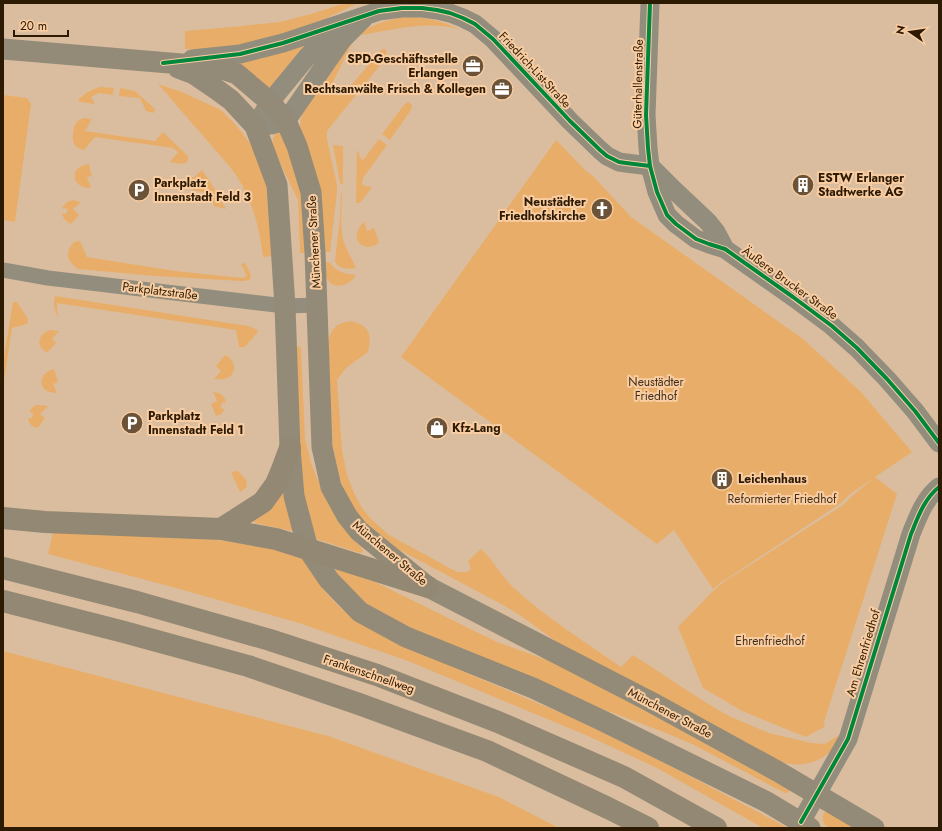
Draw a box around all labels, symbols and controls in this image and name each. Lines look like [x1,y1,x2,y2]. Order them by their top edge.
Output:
scale bar [14,12,68,38]
north arrow [890,12,930,52]
text: 20 m [20,17,47,35]
text: N [891,24,909,36]
street label: Friedrich-List-Straße [495,28,575,112]
street label: Güterhallenstraße [628,39,648,129]
place label: SPD-Geschäftsstelle Erlangen [347,50,458,82]
office icon: SPD-Geschäftsstelle Erlangen [460,53,486,79]
office icon: Rechtsanwälte Frisch & Kollegen [489,76,515,102]
place label: Rechtsanwälte Frisch & Kollegen [304,80,486,98]
place label: ESTW Erlanger Stadtwerke AG [818,169,904,201]
building icon: ESTW Erlanger Stadtwerke AG [790,172,816,198]
place label: Parkplatz Innenstadt Feld 3 [154,174,251,206]
parking icon: Parkplatz Innenstadt Feld 3 [126,177,152,203]
place label: Neustädter Friedhofskirche [499,193,586,225]
street label: Münchener Straße [303,195,325,289]
church icon: Neustädter Friedhofskirche [589,196,615,222]
street label: Äußere Brucker Straße [738,242,842,324]
street label: Parkplatzstraße [121,277,199,305]
park label: Neustädter Friedhof [628,373,685,405]
place label: Parkplatz Innenstadt Feld 1 [148,407,244,439]
parking icon: Parkplatz Innenstadt Feld 1 [119,410,145,436]
shop icon: Kfz-Lang [424,415,450,441]
place label: Kfz-Lang [452,419,500,437]
building icon: Leichenhaus [709,466,735,492]
place label: Leichenhaus [738,470,807,488]
park label: Reformierter Friedhof [728,490,837,508]
street label: Münchener Straße [349,516,431,590]
street label: Am Ehrenfriedhof [841,607,885,699]
park label: Ehrenfriedhof [735,632,805,650]
street label: Frankenschnellweg [321,650,417,698]
street label: Münchener Straße [625,683,715,743]

